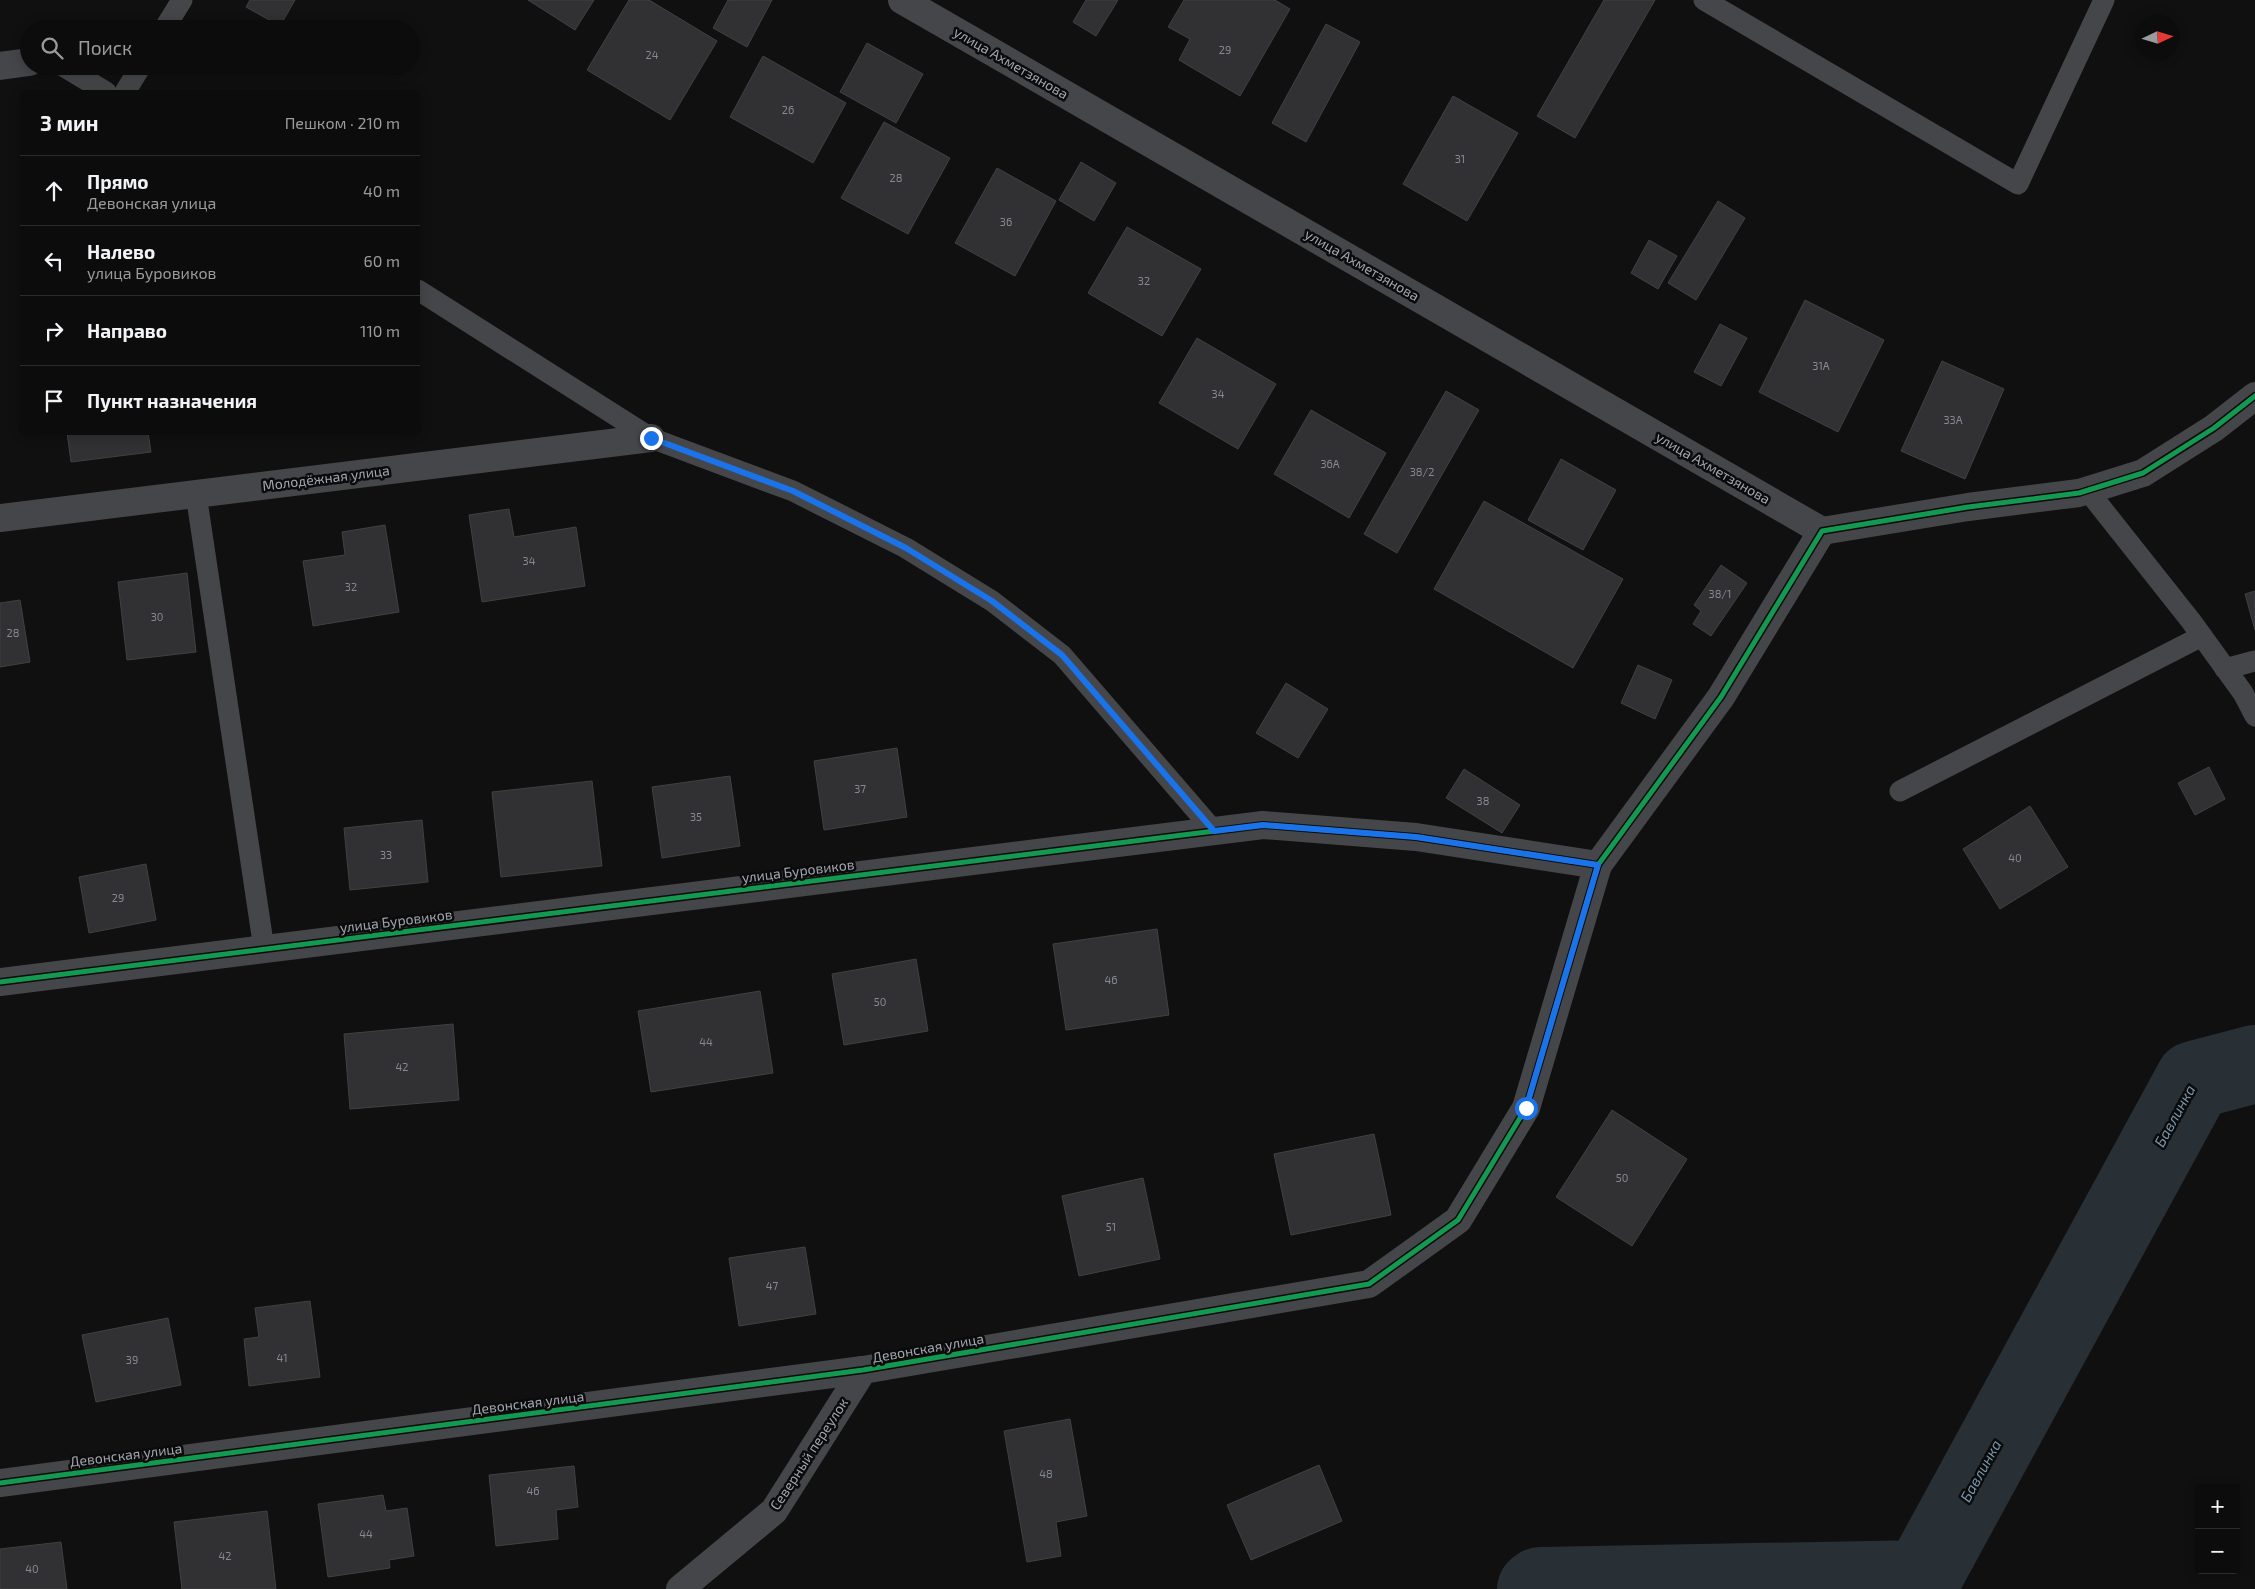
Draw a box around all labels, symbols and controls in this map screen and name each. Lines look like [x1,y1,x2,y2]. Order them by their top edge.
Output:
north arrow [2135,15,2180,60]
search box [20,20,420,75]
street label: улица Ахметзянова [951,23,1071,102]
icon: search [38,34,66,62]
text: Поиск [78,36,132,59]
house number: 29 [1219,43,1231,56]
house number: 24 [646,48,659,61]
house number: 26 [782,103,794,116]
text: 3 мин [40,110,98,135]
text: Пешком · 210 m [285,113,400,132]
house number: 31 [1455,152,1465,165]
text: Прямо [87,170,149,193]
house number: 28 [890,171,902,184]
icon: ahead [40,177,68,205]
text: 40 m [363,181,400,200]
text: Девонская улица [87,193,216,212]
house number: 36 [1000,215,1012,228]
street label: улица Ахметзянова [1302,225,1422,304]
text: Налево [87,240,155,263]
icon: left [40,247,68,275]
text: 60 m [364,251,400,270]
text: улица Буровиков [87,263,217,282]
house number: 32 [1138,274,1150,287]
icon: right [40,317,68,345]
text: Направо [87,319,167,342]
text: 110 m [360,321,400,340]
house number: 31А [1812,359,1830,372]
icon: arrive [40,387,68,415]
house number: 34 [1212,387,1225,400]
text: Пункт назначения [87,389,257,412]
house number: 33А [1943,413,1963,426]
route end [640,427,663,450]
street label: улица Ахметзянова [1653,428,1773,507]
house number: 36А [1320,457,1340,470]
street label: Молодёжная улица [261,461,391,494]
house number: 38/2 [1410,465,1434,478]
house number: 34 [523,554,536,567]
house number: 32 [345,580,357,593]
house number: 38/1 [1709,587,1731,600]
house number: 30 [151,610,163,623]
house number: 28 [7,626,19,639]
house number: 37 [854,782,866,795]
house number: 38 [1477,794,1489,807]
house number: 35 [690,810,702,823]
house number: 33 [380,848,392,861]
house number: 40 [2008,851,2022,864]
street label: улица Буровиков [741,855,855,886]
house number: 29 [112,891,124,904]
street label: улица Буровиков [339,905,453,936]
house number: 46 [1104,973,1118,986]
house number: 50 [874,995,886,1008]
house number: 44 [699,1035,713,1048]
house number: 42 [396,1060,408,1073]
water label: Бавлинка [2150,1081,2198,1150]
route start [1515,1097,1538,1120]
house number: 50 [1616,1171,1628,1184]
house number: 51 [1106,1220,1116,1233]
house number: 47 [766,1279,779,1292]
street label: Девонская улица [871,1329,985,1366]
house number: 41 [276,1351,288,1364]
house number: 39 [126,1353,138,1366]
street label: Девонская улица [471,1387,585,1418]
street label: Северный переулок [766,1394,851,1513]
water label: Бавлинка [1956,1436,2004,1505]
street label: Девонская улица [69,1439,183,1470]
house number: 48 [1039,1467,1053,1480]
house number: 46 [526,1484,540,1497]
map controls [2195,1484,2240,1574]
button: + [2195,1484,2240,1529]
house number: 44 [359,1527,373,1540]
button: − [2195,1529,2240,1574]
house number: 42 [219,1549,231,1562]
house number: 40 [25,1562,39,1575]

